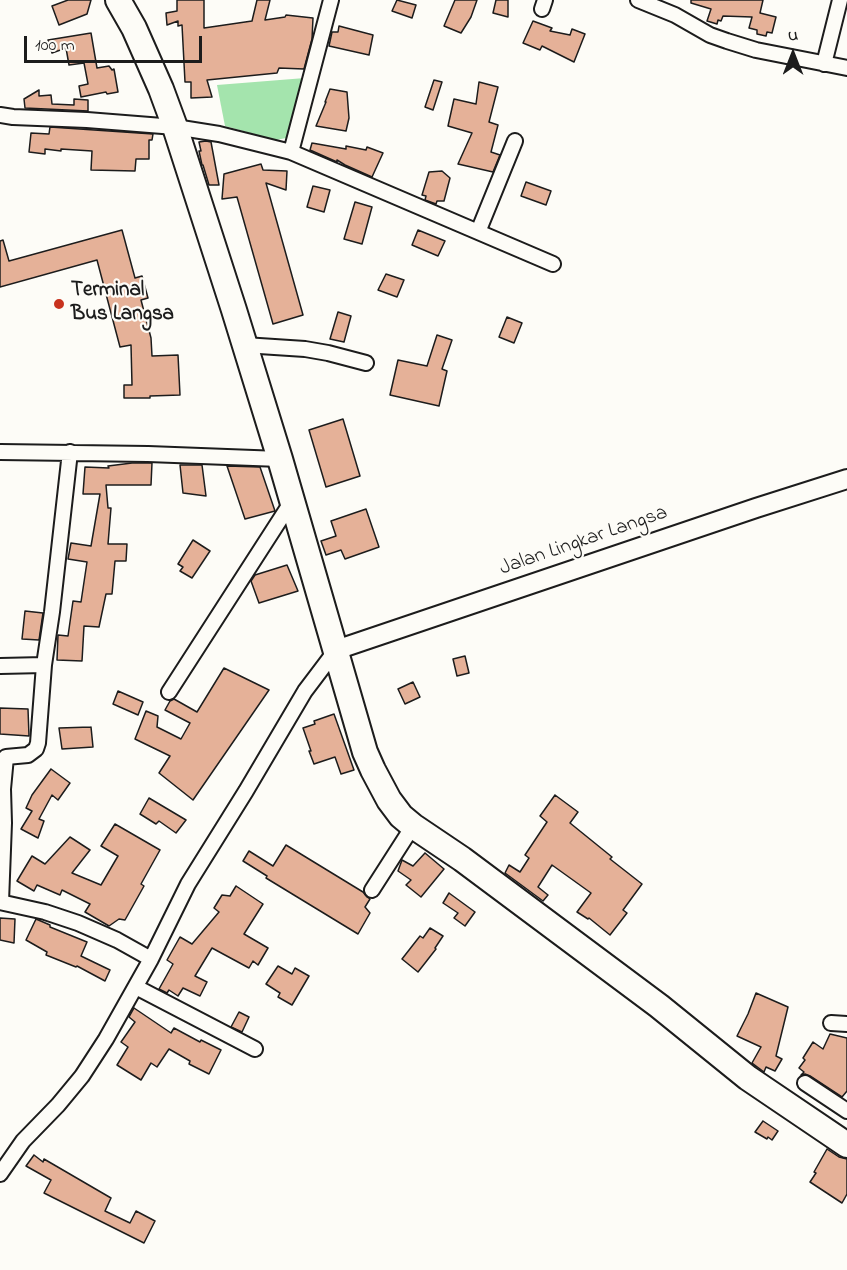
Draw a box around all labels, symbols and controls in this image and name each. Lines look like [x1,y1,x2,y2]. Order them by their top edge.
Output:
scale bar [27,24,206,62]
north arrow [763,24,823,84]
text: U [788,24,798,48]
text: 100 m [35,33,75,59]
place label: Terminal Bus Langsa [71,279,174,329]
marker: Terminal Bus Langsa [52,297,66,311]
street label: Jalan Lingkar Langsa [497,501,671,583]

